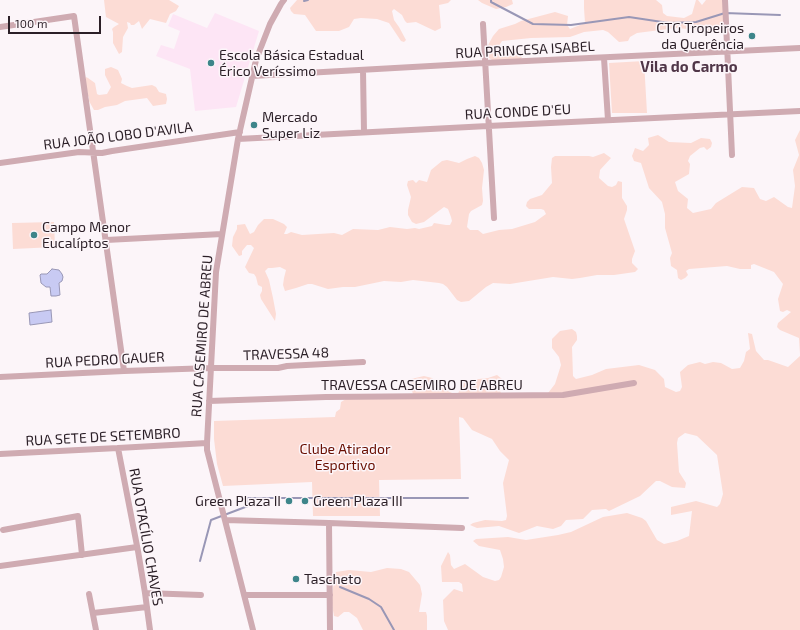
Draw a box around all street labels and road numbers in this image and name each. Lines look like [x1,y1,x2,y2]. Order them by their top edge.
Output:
street label: RUA PRINCESA ISABEL [455,38,595,62]
street label: RUA CONDE D'EU [464,101,572,123]
street label: RUA JOÃO LOBO D'AVILA [42,118,194,154]
street label: RUA CASEMIRO DE ABREU [188,254,216,418]
street label: TRAVESSA 48 [243,344,329,364]
street label: RUA PEDRO GAUER [45,348,165,372]
street label: TRAVESSA CASEMIRO DE ABREU [321,377,523,393]
street label: RUA SETE DE SETEMBRO [25,425,181,449]
street label: RUA OTACÍLIO CHAVES [126,467,166,607]

